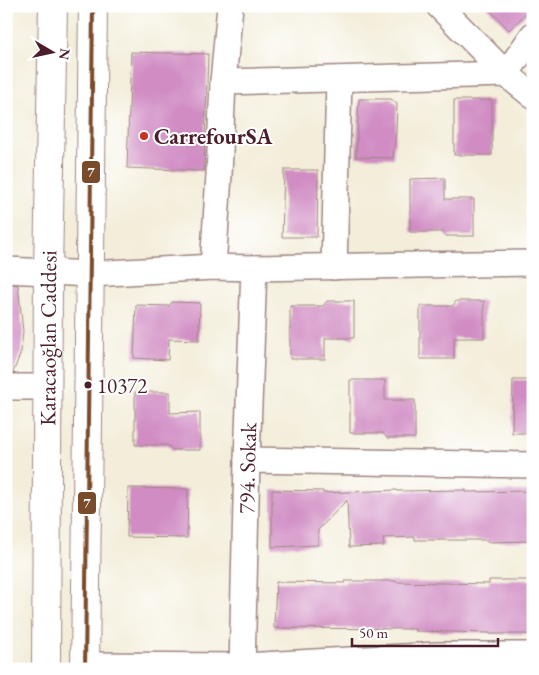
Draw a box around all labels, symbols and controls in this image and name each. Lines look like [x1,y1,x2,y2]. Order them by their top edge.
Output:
north arrow [28,28,78,78]
text: N [55,47,75,62]
place label: CarrefourSA [154,122,273,151]
marker: CarrefourSA [138,130,150,142]
line badge: 7 [81,160,101,184]
text: 7 [87,163,95,181]
street label: Karacaoğlan Caddesi [33,250,63,426]
place label: 10372 [97,372,147,399]
marker: 10372 [83,380,93,390]
street label: 794. Sokak [231,421,263,514]
line badge: 7 [77,491,97,515]
text: 7 [83,494,91,512]
scale bar [352,615,498,647]
text: 50 m [359,623,388,642]

